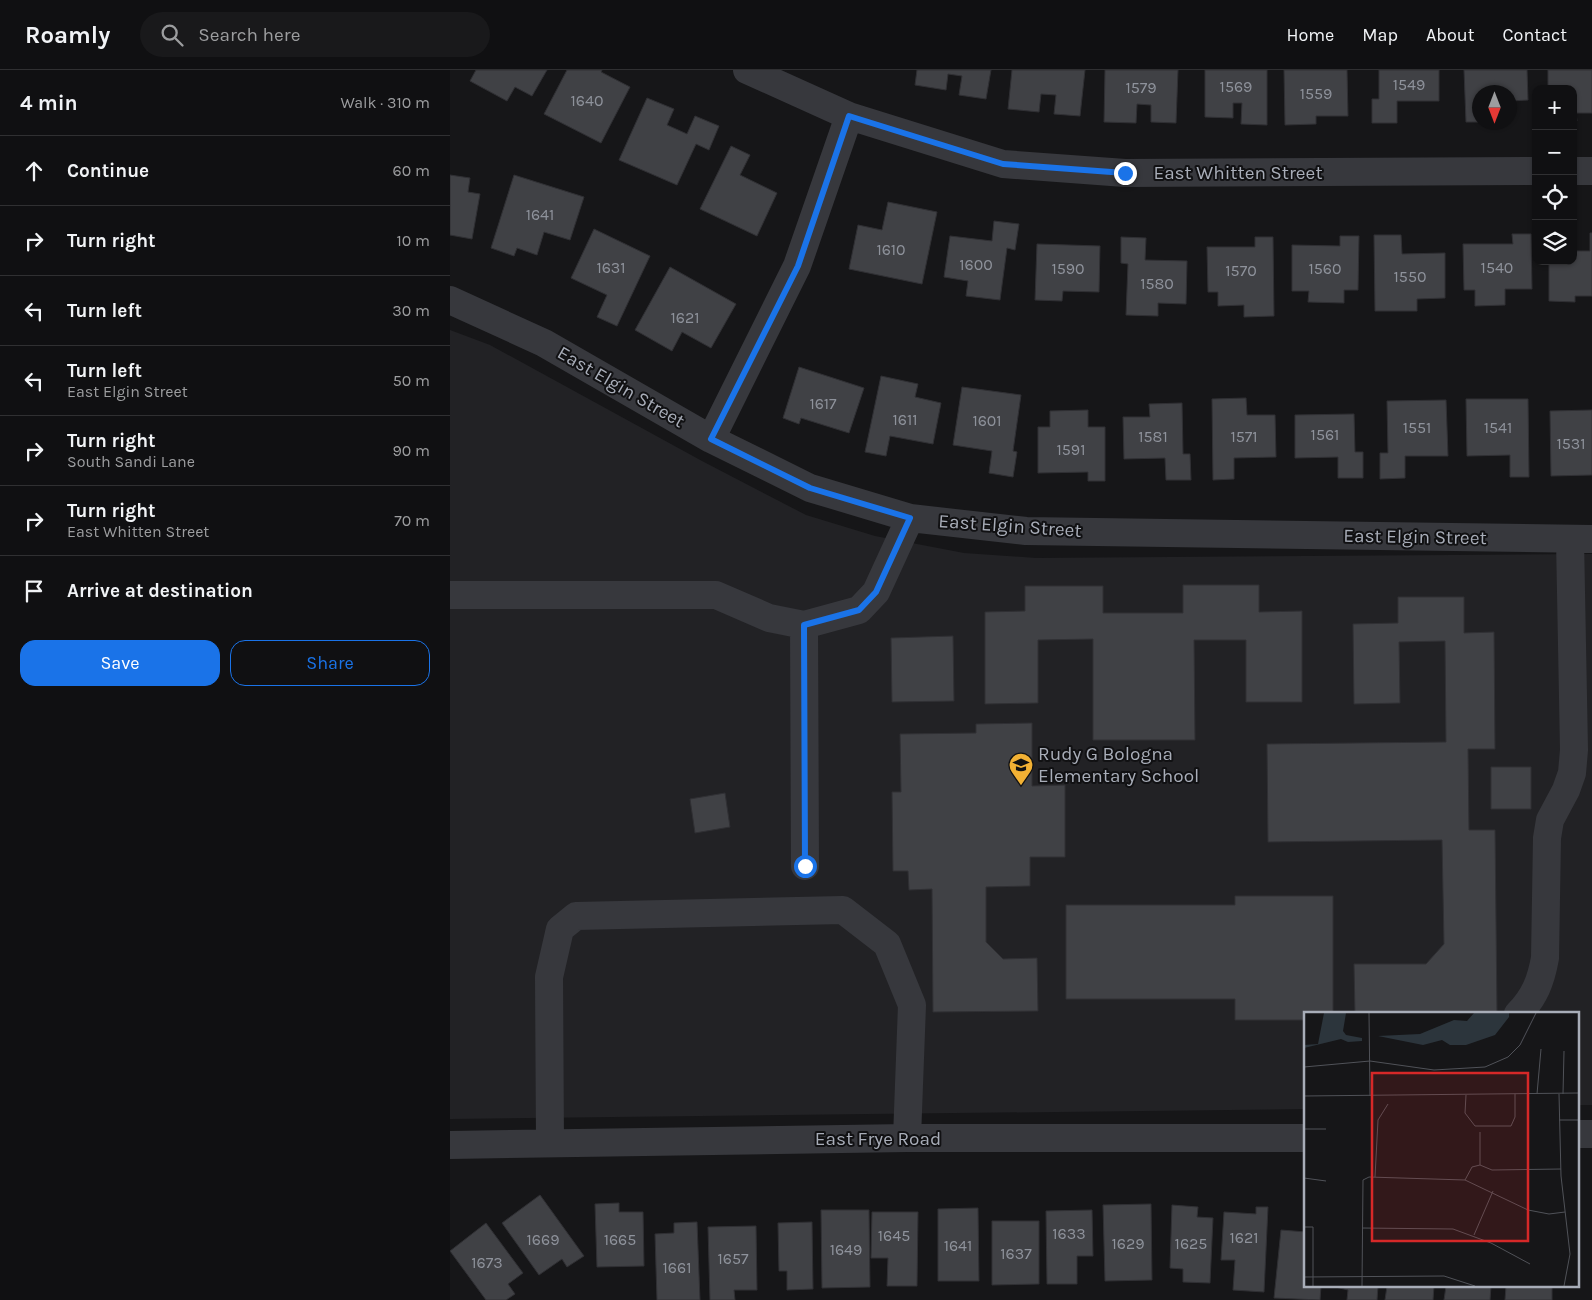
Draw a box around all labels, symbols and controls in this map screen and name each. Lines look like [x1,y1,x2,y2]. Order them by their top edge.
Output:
search box [140,12,490,57]
text: Roamly [25,21,110,49]
icon: search [158,21,186,49]
text: Search here [198,24,300,46]
text: Home [1286,24,1334,46]
text: Map [1362,24,1398,46]
text: About [1426,24,1475,46]
text: Contact [1503,24,1567,46]
house number: 1549 [1393,75,1425,94]
house number: 1569 [1220,77,1252,96]
house number: 1579 [1125,78,1157,97]
house number: 1559 [1300,84,1332,103]
north arrow [1472,85,1517,130]
map controls [1532,85,1577,265]
button: + [1532,85,1577,130]
text: 4 min [20,91,78,115]
house number: 1640 [571,91,603,110]
text: Walk · 310 m [340,93,430,112]
button: − [1532,130,1577,175]
icon: ahead [20,157,48,185]
text: Continue [67,160,149,182]
text: 60 m [393,161,430,180]
route end [1114,162,1137,185]
street label: East Whitten Street [1153,162,1323,184]
button: locate [1532,175,1577,220]
house number: 1641 [526,205,554,224]
button: layers [1532,220,1577,265]
icon: right [20,227,48,255]
text: Turn right [67,230,156,252]
text: 10 m [396,231,430,250]
house number: 1610 [876,240,906,259]
house number: 1600 [959,255,993,274]
house number: 1631 [596,258,626,277]
house number: 1540 [1481,258,1513,277]
house number: 1590 [1051,259,1085,278]
house number: 1560 [1309,259,1341,278]
house number: 1570 [1225,261,1257,280]
house number: 1550 [1394,267,1426,286]
house number: 1580 [1140,274,1174,293]
icon: left [20,297,48,325]
text: Turn left [67,300,142,322]
text: 30 m [392,301,430,320]
house number: 1621 [670,308,700,327]
street label: East Elgin Street [553,342,689,432]
text: Turn left [67,360,142,382]
icon: left [20,367,48,395]
text: 50 m [393,371,430,390]
text: East Elgin Street [67,382,188,401]
house number: 1617 [809,394,837,413]
house number: 1611 [892,410,918,429]
house number: 1601 [972,411,1002,430]
house number: 1551 [1403,418,1431,437]
house number: 1541 [1484,418,1512,437]
house number: 1561 [1311,425,1339,444]
house number: 1581 [1138,427,1168,446]
house number: 1571 [1230,427,1258,446]
text: Turn right [67,430,156,452]
house number: 1531 [1556,434,1586,453]
icon: right [20,437,48,465]
house number: 1591 [1057,440,1085,459]
text: 90 m [392,441,430,460]
text: South Sandi Lane [67,452,195,471]
text: Turn right [67,500,156,522]
icon: right [20,507,48,535]
street label: East Elgin Street [938,510,1082,542]
text: 70 m [394,511,430,530]
text: East Whitten Street [67,522,209,541]
street label: East Elgin Street [1343,525,1487,549]
icon: arrive [20,577,48,605]
text: Arrive at destination [67,580,253,602]
button: Save [20,640,220,686]
button: Share [230,640,430,686]
place label: Rudy G Bologna Elementary School [1038,743,1199,787]
school or university icon: Rudy G Bologna Elementary School [1008,752,1034,786]
route start [794,855,817,878]
inset map [1304,1012,1580,1288]
street label: East Frye Road [815,1128,941,1150]
house number: 1633 [1052,1224,1086,1243]
house number: 1645 [878,1226,910,1245]
house number: 1621 [1229,1228,1259,1247]
house number: 1669 [527,1230,559,1249]
house number: 1665 [604,1230,636,1249]
house number: 1629 [1112,1234,1145,1253]
house number: 1625 [1175,1234,1207,1253]
house number: 1641 [944,1236,972,1255]
house number: 1649 [830,1240,862,1259]
house number: 1637 [1000,1244,1032,1263]
house number: 1657 [718,1249,749,1268]
house number: 1673 [471,1253,503,1272]
house number: 1661 [663,1258,691,1277]

